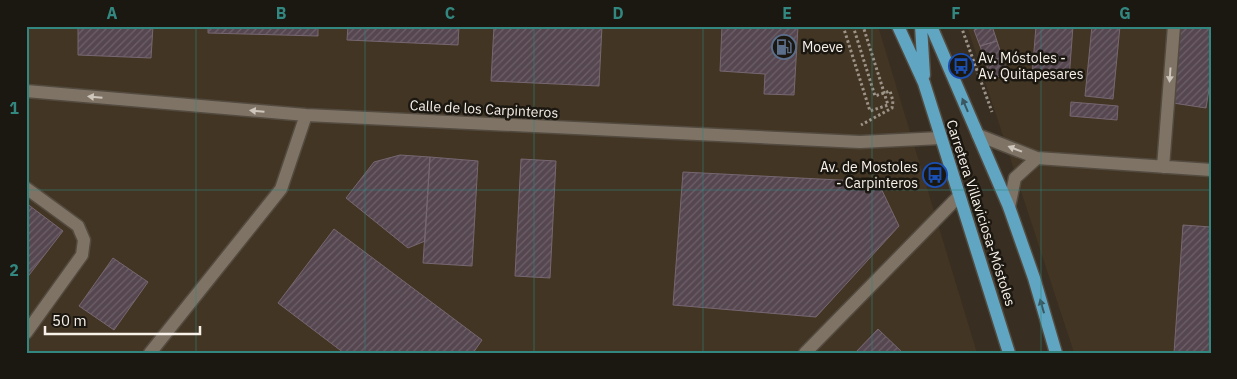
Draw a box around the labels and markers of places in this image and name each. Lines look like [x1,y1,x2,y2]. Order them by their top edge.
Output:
fuel station icon: Moeve [771,34,797,60]
place label: Moeve [802,38,844,56]
place label: Av. Móstoles - Av. Quitapesares [978,49,1084,83]
bus stop icon: Av. Móstoles - Av. Quitapesares [948,53,974,79]
place label: Av. de Mostoles - Carpinteros [820,158,918,192]
bus stop icon: Av. de Mostoles - Carpinteros [922,162,948,188]

